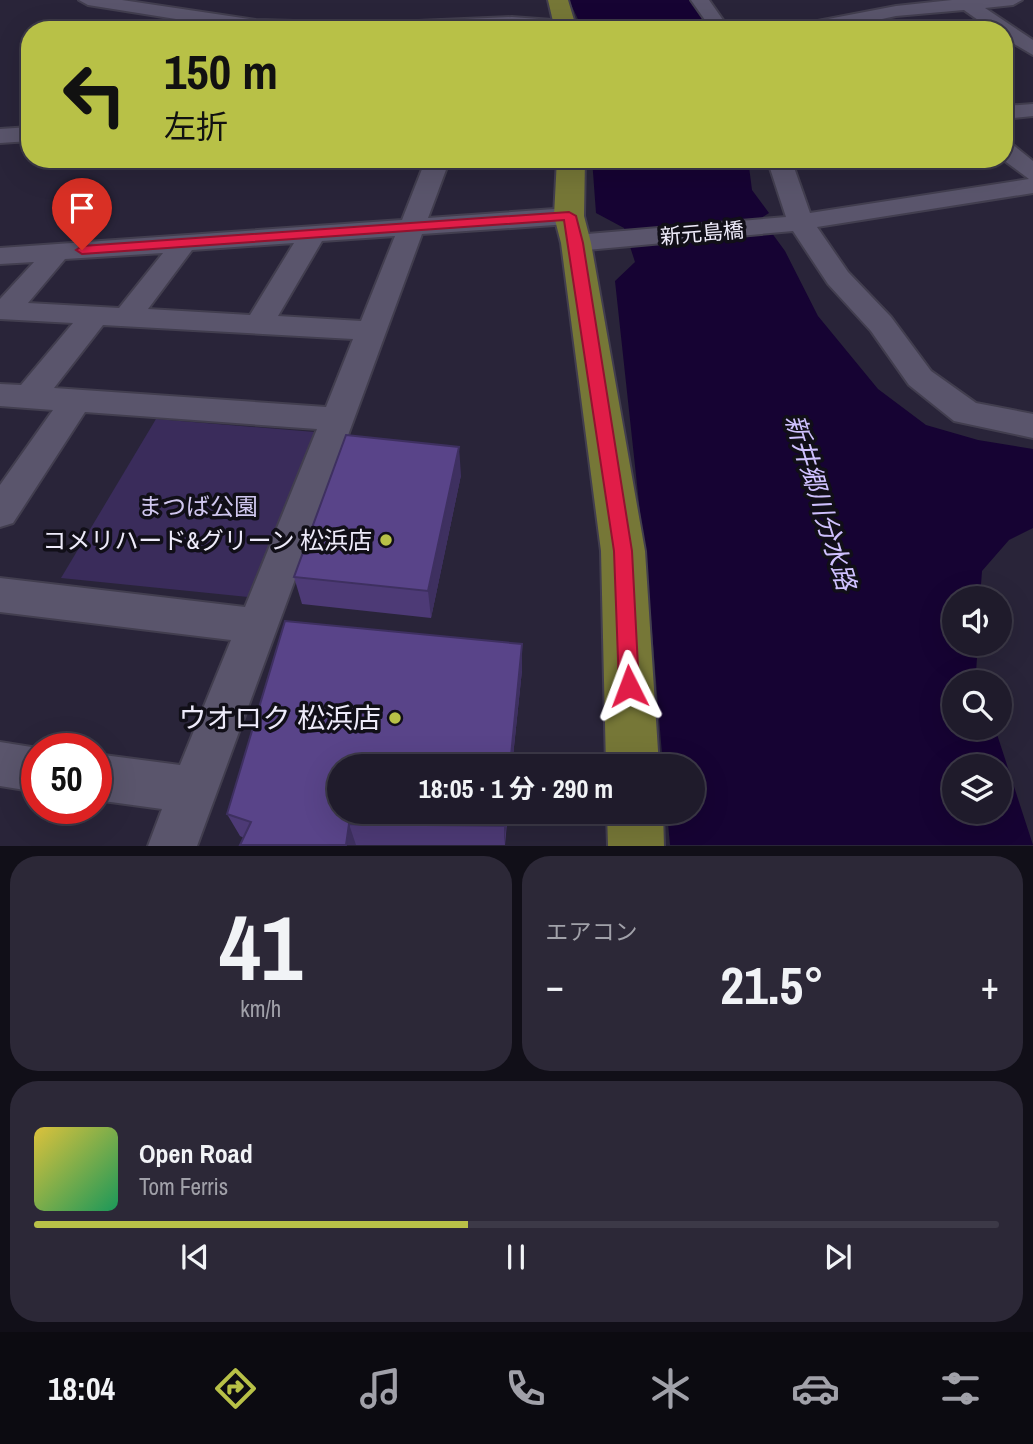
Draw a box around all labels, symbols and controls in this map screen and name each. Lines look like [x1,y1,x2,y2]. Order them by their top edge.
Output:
text: 150 m [164,38,278,104]
icon: left [49,49,140,140]
text: 左折 [164,105,228,148]
pin [52,178,112,250]
icon: arrive [63,189,101,227]
street label: 新元島橋 [659,215,745,251]
water label: 新井郷川分水路 [778,410,865,596]
park label: まつば公園 [138,490,258,522]
place label: コメリハード&グリーン 松浜店 [43,524,372,556]
marker: コメリハード&グリーン 松浜店 [378,532,394,548]
map controls [942,586,1012,824]
button: sound [942,586,1012,656]
position arrow [592,649,666,723]
button: search [942,670,1012,740]
place label: ウオロク 松浜店 [179,699,381,737]
marker: ウオロク 松浜店 [387,710,403,726]
speed limit sign: 50 [21,733,112,824]
button: layers [942,754,1012,824]
text: 18:05 · 1 分 · 290 m [419,771,613,806]
text: 41 [219,886,302,1008]
text: エアコン [546,916,638,947]
text: 21.5° [720,950,824,1020]
text: − [546,960,564,1011]
text: + [981,960,999,1011]
text: km/h [240,993,281,1024]
text: Open Road [139,1136,253,1171]
text: Tom Ferris [139,1171,228,1202]
icon: previous [176,1238,214,1276]
icon: pause [497,1238,535,1276]
icon: next [819,1238,857,1276]
icon: directions [211,1364,260,1413]
icon: music [356,1364,405,1413]
icon: phone [501,1364,550,1413]
icon: climate [646,1364,695,1413]
icon: car [791,1364,840,1413]
icon: filters [936,1364,985,1413]
text: 18:04 [48,1367,115,1410]

